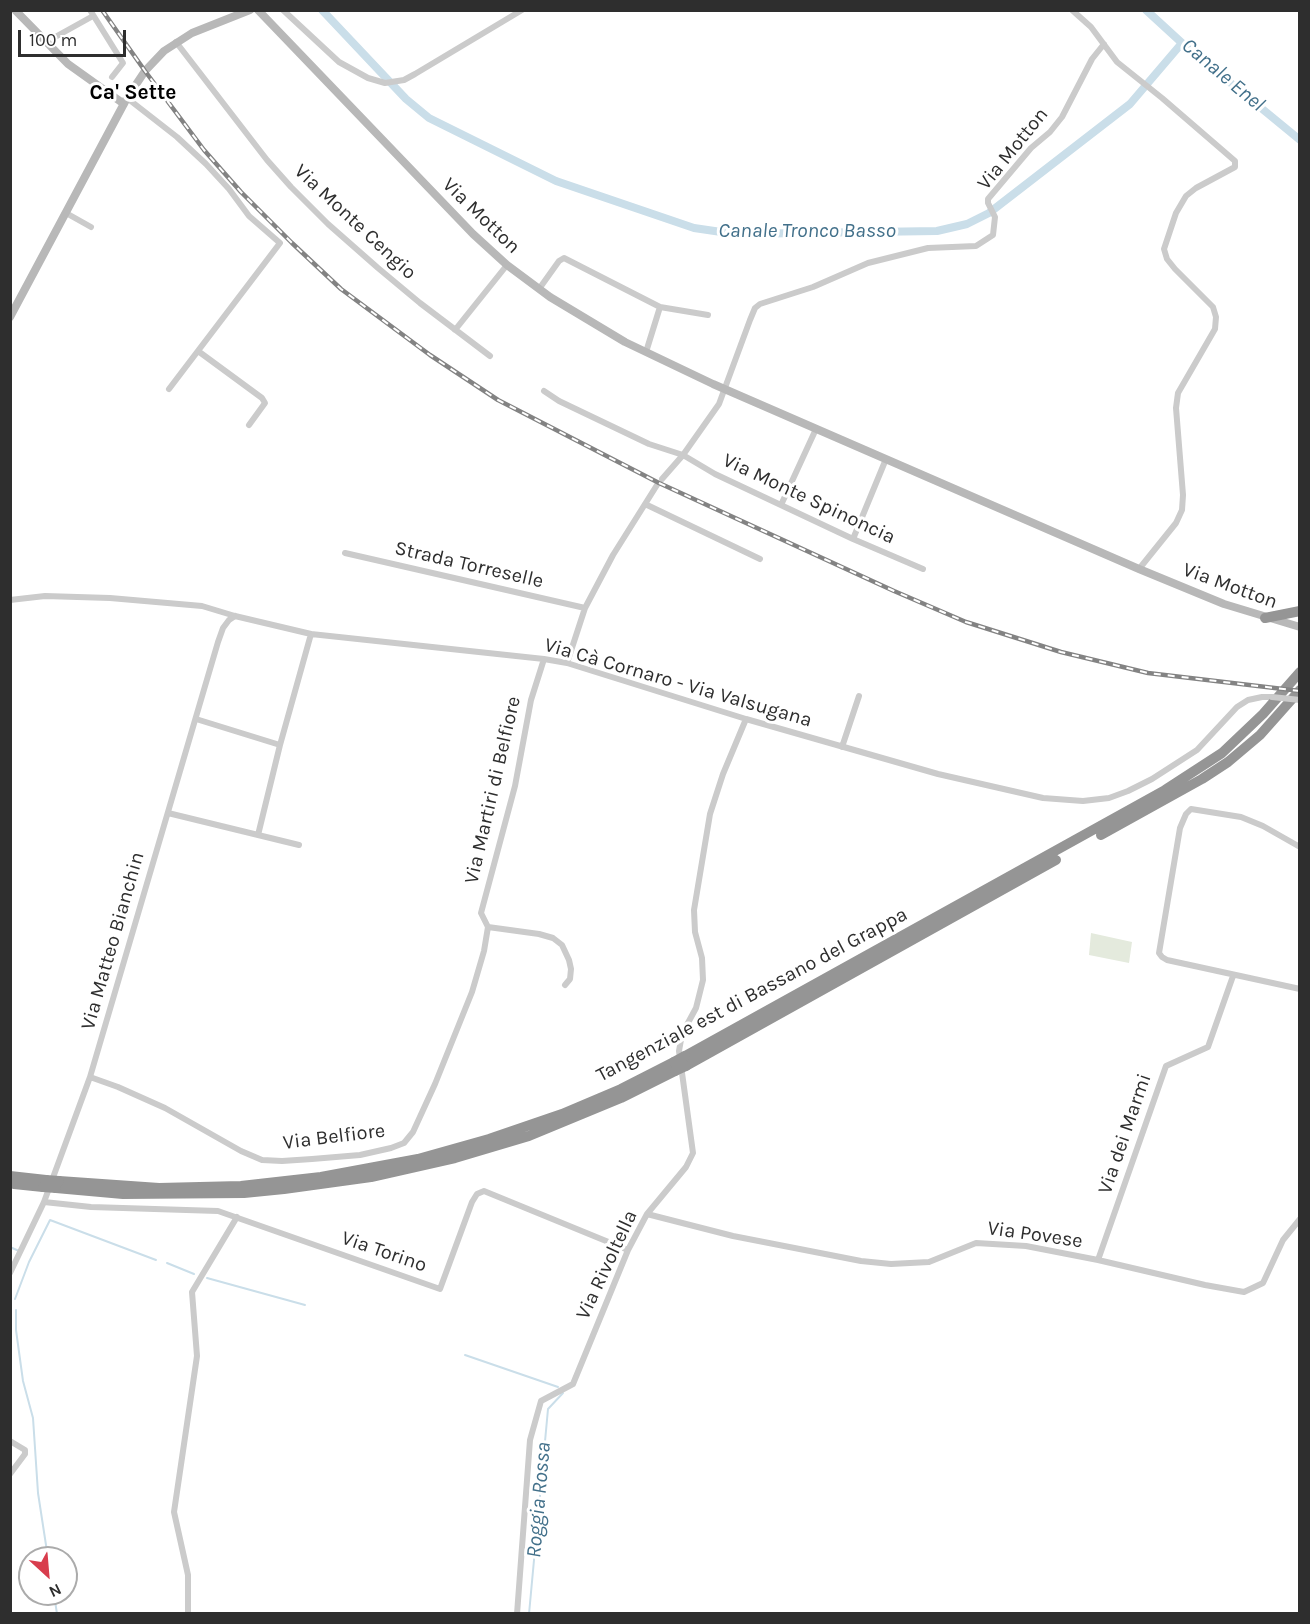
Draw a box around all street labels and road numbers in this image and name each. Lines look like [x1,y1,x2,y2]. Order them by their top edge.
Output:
street label: Via Motton [973,103,1053,195]
street label: Via Monte Cengio [289,159,421,285]
street label: Via Motton [437,173,525,259]
street label: Via Monte Spinoncia [719,448,899,550]
street label: Strada Torreselle [392,536,546,594]
street label: Via Motton [1179,558,1281,614]
street label: Via Cà Cornaro - Via Valsugana [541,633,815,733]
street label: Via Martiri di Belfiore [460,694,526,886]
street label: Via Matteo Bianchin [76,849,150,1033]
street label: Tangenziale est di Bassano del Grappa [592,903,912,1087]
street label: Via dei Marmi [1093,1071,1157,1197]
street label: Via Belfiore [282,1119,386,1155]
street label: Via Rivoltella [571,1207,643,1323]
street label: Via Povese [986,1216,1084,1254]
street label: Via Torino [338,1226,430,1278]

